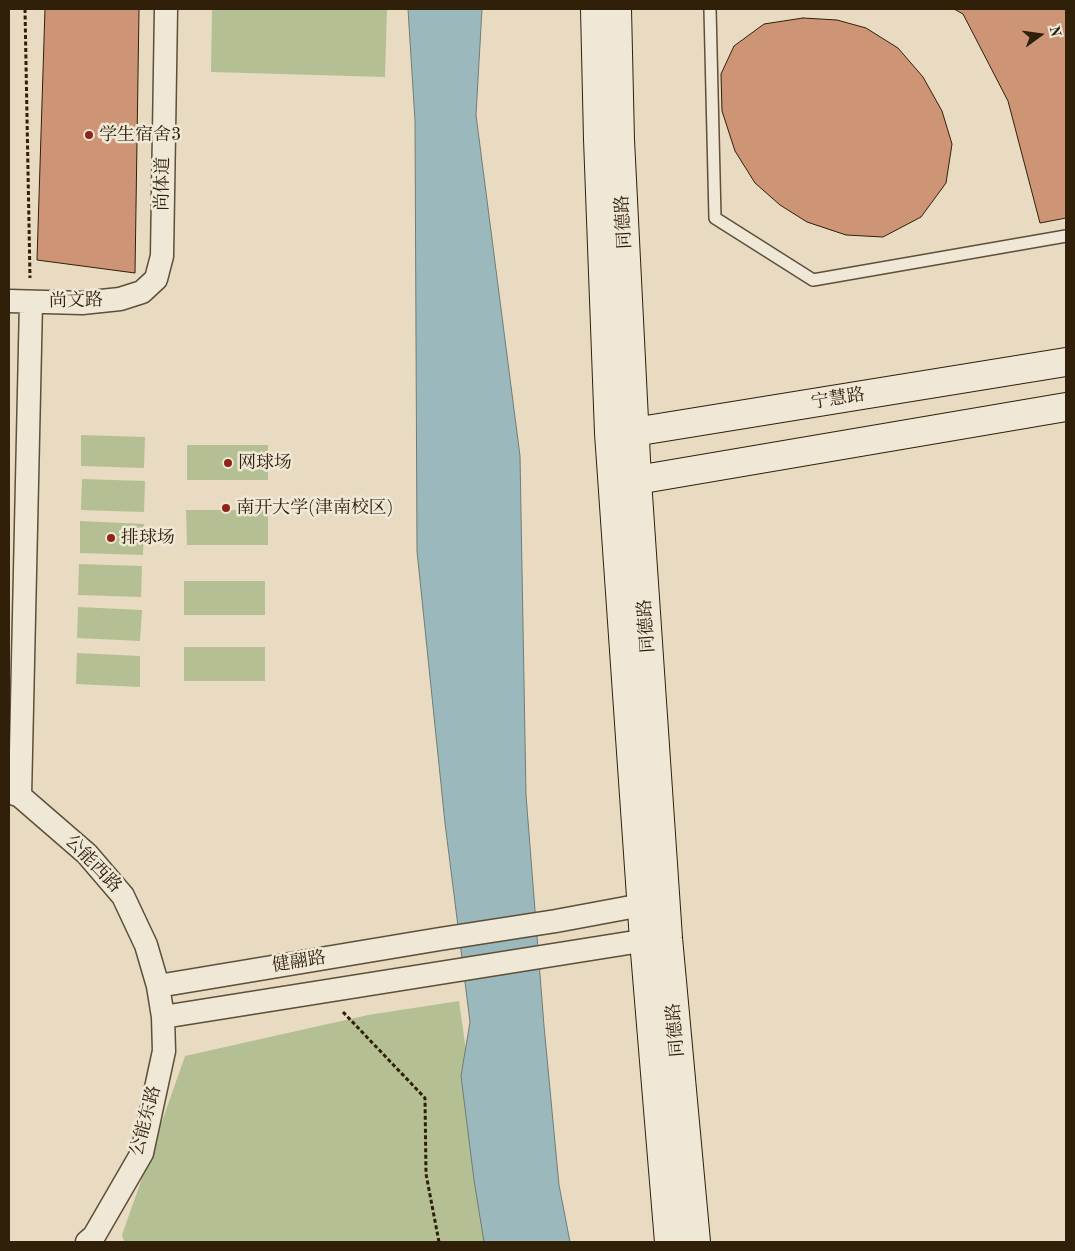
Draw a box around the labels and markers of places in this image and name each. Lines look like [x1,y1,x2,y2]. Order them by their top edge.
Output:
place label: 学生宿舍3 [99,124,181,146]
marker: 学生宿舍3 [83,129,95,141]
place label: 网球场 [238,452,292,474]
marker: 网球场 [222,457,234,469]
place label: 南开大学(津南校区) [236,497,393,519]
marker: 南开大学(津南校区) [220,502,232,514]
place label: 排球场 [121,527,175,549]
marker: 排球场 [105,532,117,544]

